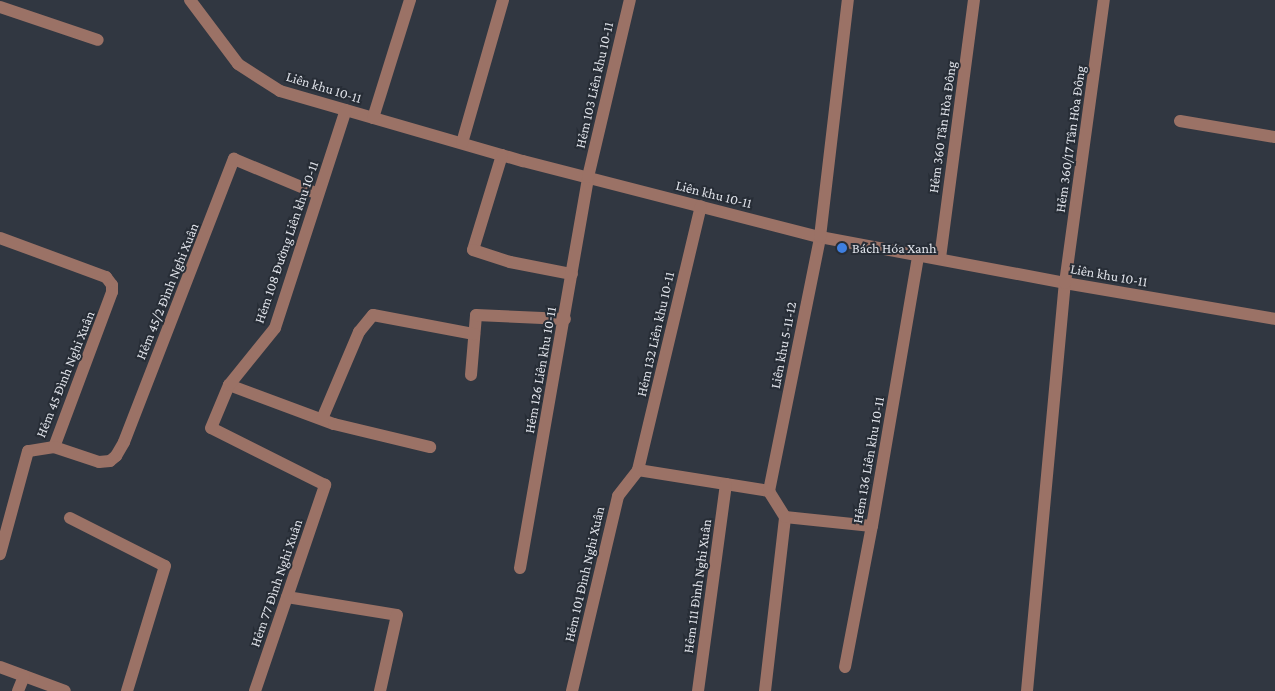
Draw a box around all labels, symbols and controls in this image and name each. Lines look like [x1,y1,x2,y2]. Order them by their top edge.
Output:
street label: Hẻm 103 Liên khu 10-11 [571,20,617,150]
street label: Hẻm 360 Tân Hòa Đông [924,60,960,194]
street label: Hẻm 360/17 Tân Hòa Đông [1051,64,1089,214]
street label: Liên khu 10-11 [284,68,364,106]
street label: Hẻm 108 Đường Liên khu 10-11 [250,159,322,325]
street label: Liên khu 10-11 [674,176,754,212]
street label: Hẻm 45/2 Đình Nghi Xuân [132,220,202,362]
place label: Bách Hóa Xanh [852,240,937,256]
marker: Bách Hóa Xanh [836,242,848,254]
street label: Liên khu 10-11 [1069,260,1149,290]
street label: Hẻm 132 Liên khu 10-11 [632,270,678,398]
street label: Liên khu 5-11-12 [766,300,800,390]
street label: Hẻm 126 Liên khu 10-11 [521,305,559,435]
street label: Hẻm 45 Đình Nghi Xuân [32,308,98,440]
street label: Hẻm 136 Liên khu 10-11 [849,395,887,525]
street label: Hẻm 101 Đình Nghi Xuân [560,505,608,643]
street label: Hẻm 77 Đình Nghi Xuân [246,517,306,649]
street label: Hẻm 111 Đình Nghi Xuân [679,518,715,654]

